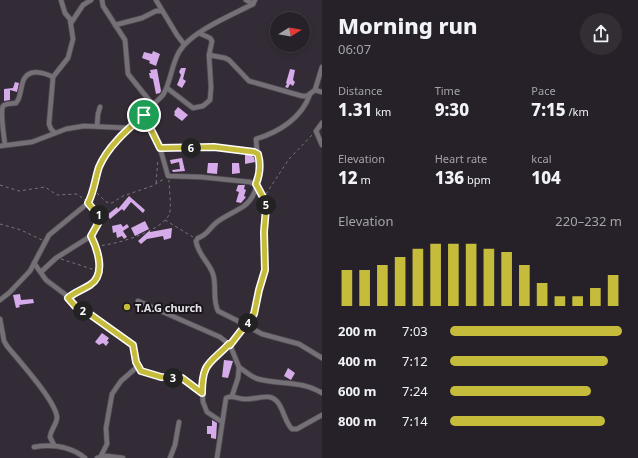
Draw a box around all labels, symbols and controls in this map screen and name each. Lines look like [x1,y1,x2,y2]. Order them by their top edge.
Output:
text: Morning run [338,10,478,40]
north arrow [270,12,310,52]
map controls [270,12,310,52]
button: share [580,13,622,55]
text: 06:07 [338,40,371,58]
text: Distance [338,83,383,98]
text: Time [435,83,460,98]
text: Pace [531,83,556,98]
pin [127,98,161,132]
text: 1.31 [338,98,372,121]
text: 9:30 [435,98,469,121]
text: 7:15 [531,98,566,121]
icon: arrive [133,104,155,126]
text: km [372,104,391,119]
text: /km [566,104,589,119]
pin: 6 [181,138,201,158]
text: 6 [188,140,194,155]
text: Elevation [338,151,385,166]
text: Heart rate [435,151,487,166]
text: kcal [531,151,552,166]
text: 12 [338,166,358,189]
text: 136 [435,166,464,189]
text: 104 [531,166,561,189]
text: m [358,172,371,187]
text: bpm [464,172,491,187]
pin: 5 [256,195,276,215]
text: 5 [263,197,269,212]
pin: 1 [89,205,109,225]
text: 1 [96,207,102,222]
text: Elevation [338,212,394,230]
text: 220–232 m [555,212,622,230]
place label: T.A.G church [135,300,202,315]
pin: 2 [73,301,93,321]
marker: T.A.G church [122,302,132,312]
text: 2 [80,303,86,318]
pin: 4 [238,313,258,333]
text: 4 [245,315,251,330]
text: 200 m [338,322,376,340]
text: 7:03 [402,322,428,340]
text: 400 m [338,352,376,370]
text: 7:12 [402,352,428,370]
pin: 3 [163,368,183,388]
text: 3 [170,370,176,385]
text: 600 m [338,382,376,400]
text: 7:24 [402,382,428,400]
text: 800 m [338,412,376,430]
text: 7:14 [402,412,428,430]

